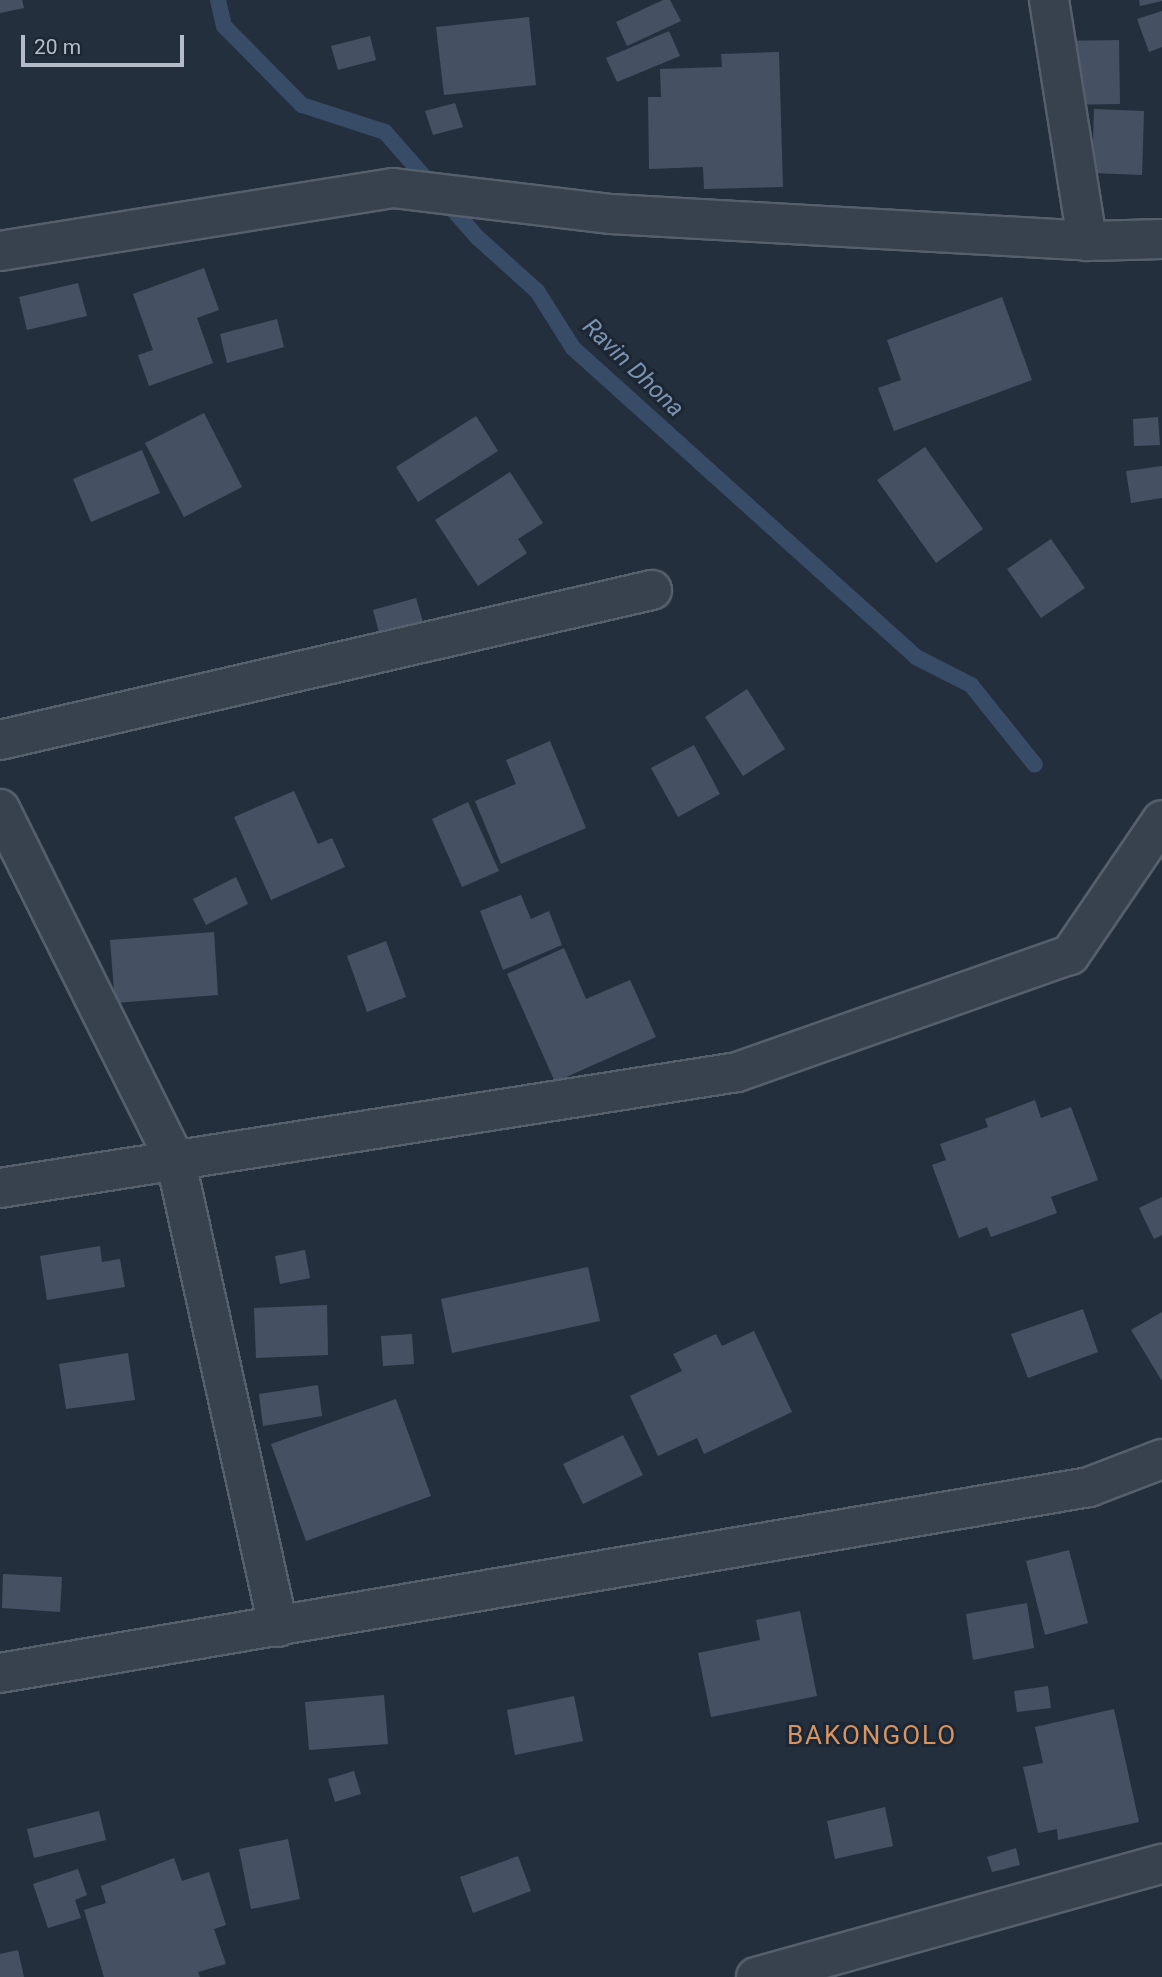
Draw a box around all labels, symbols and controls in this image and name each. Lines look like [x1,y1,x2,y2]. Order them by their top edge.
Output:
scale bar [24,21,187,65]
text: 20 m [34,35,81,59]
water label: Ravin Dhona [576,313,690,423]
district label: BAKONGOLO [788,1720,956,1752]

